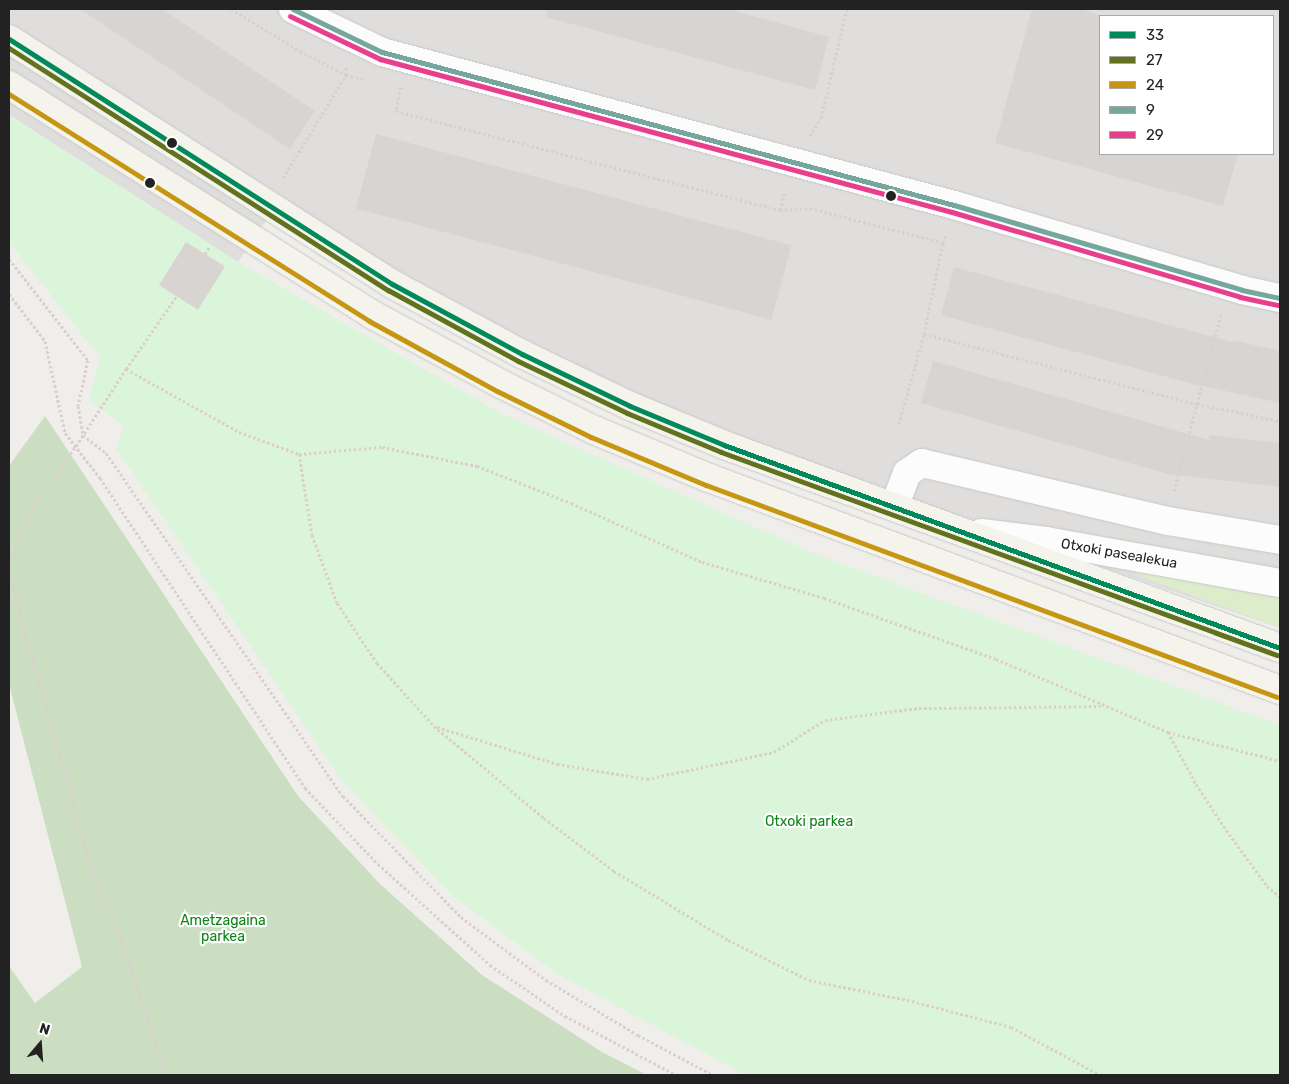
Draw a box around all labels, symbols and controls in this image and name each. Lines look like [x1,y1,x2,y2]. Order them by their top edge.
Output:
legend [1099,15,1274,155]
text: 33 [1146,26,1164,44]
text: 27 [1146,51,1163,69]
text: 24 [1146,76,1164,94]
text: 9 [1146,101,1155,119]
text: 29 [1146,126,1164,144]
unlabelled marker [167,138,177,148]
unlabelled marker [145,178,155,188]
unlabelled marker [886,191,896,201]
street label: Otxoki pasealekua [1060,536,1178,572]
park label: Otxoki parkea [765,814,853,830]
park label: Ametzagaina parkea [180,913,266,946]
north arrow [15,1019,65,1069]
text: N [37,1020,52,1039]

